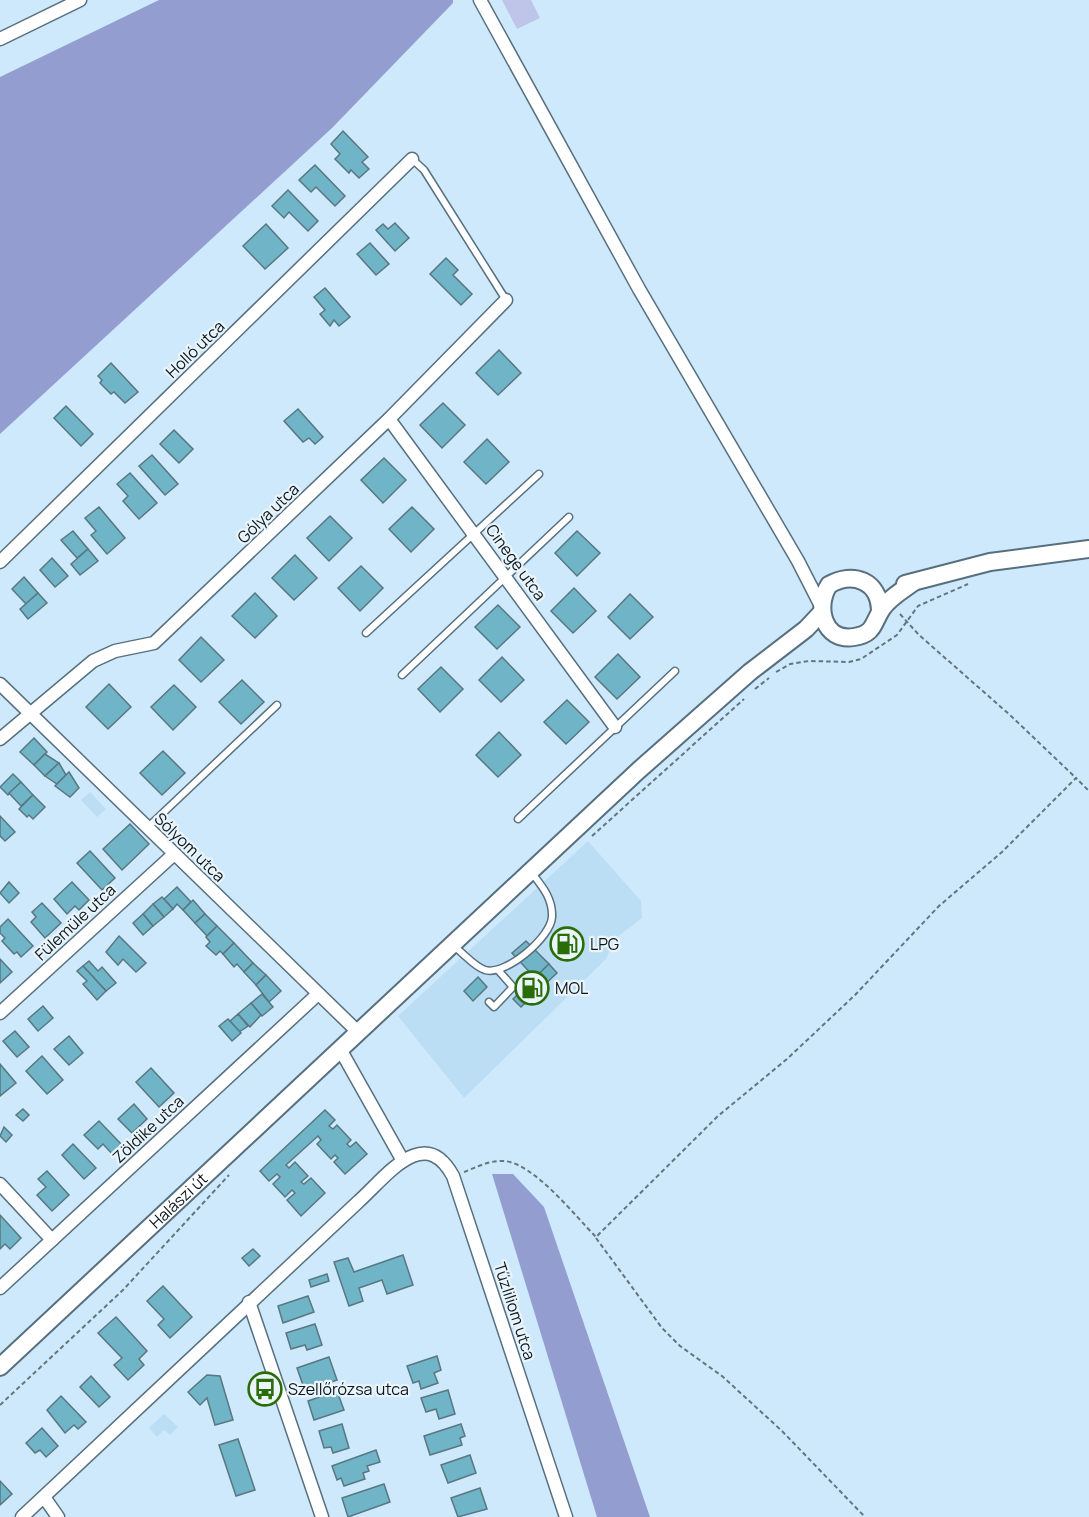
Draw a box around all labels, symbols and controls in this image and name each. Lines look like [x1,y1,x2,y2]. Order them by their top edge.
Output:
street label: Holló utca [161,315,229,383]
street label: Gólya utca [232,478,304,548]
street label: Cinege utca [481,519,551,605]
street label: Sólyom utca [150,808,230,886]
street label: Fülemüle utca [30,879,120,965]
fuel station icon: LPG [549,926,585,962]
place label: LPG [590,933,619,955]
fuel station icon: MOL [514,970,550,1006]
place label: MOL [555,977,588,999]
street label: Zöldike utca [108,1090,188,1168]
street label: Halászi út [144,1168,212,1233]
street label: Tűzliliom utca [489,1259,541,1363]
bus stop icon: Szellőrózsa utca [247,1371,283,1407]
place label: Szellőrózsa utca [288,1378,409,1400]

